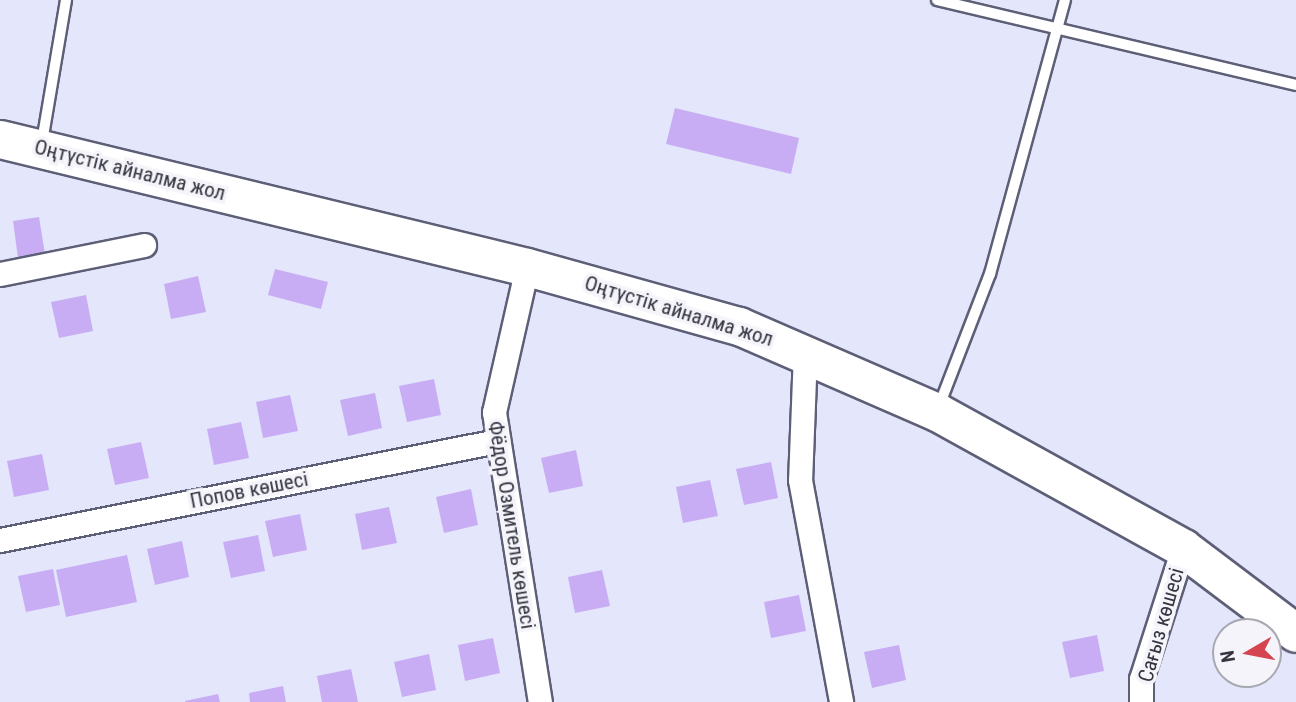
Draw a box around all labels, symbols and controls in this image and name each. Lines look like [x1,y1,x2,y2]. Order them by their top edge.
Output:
street label: Оңтүстік айналма жол [32,134,228,206]
street label: Оңтүстік айналма жол [582,270,776,352]
street label: Фёдор Озмитель көшесі [483,419,541,631]
street label: Попов көшесі [188,466,310,514]
street label: Сағыз көшесі [1133,565,1189,685]
north arrow [1212,618,1282,688]
text: N [1215,649,1240,664]

